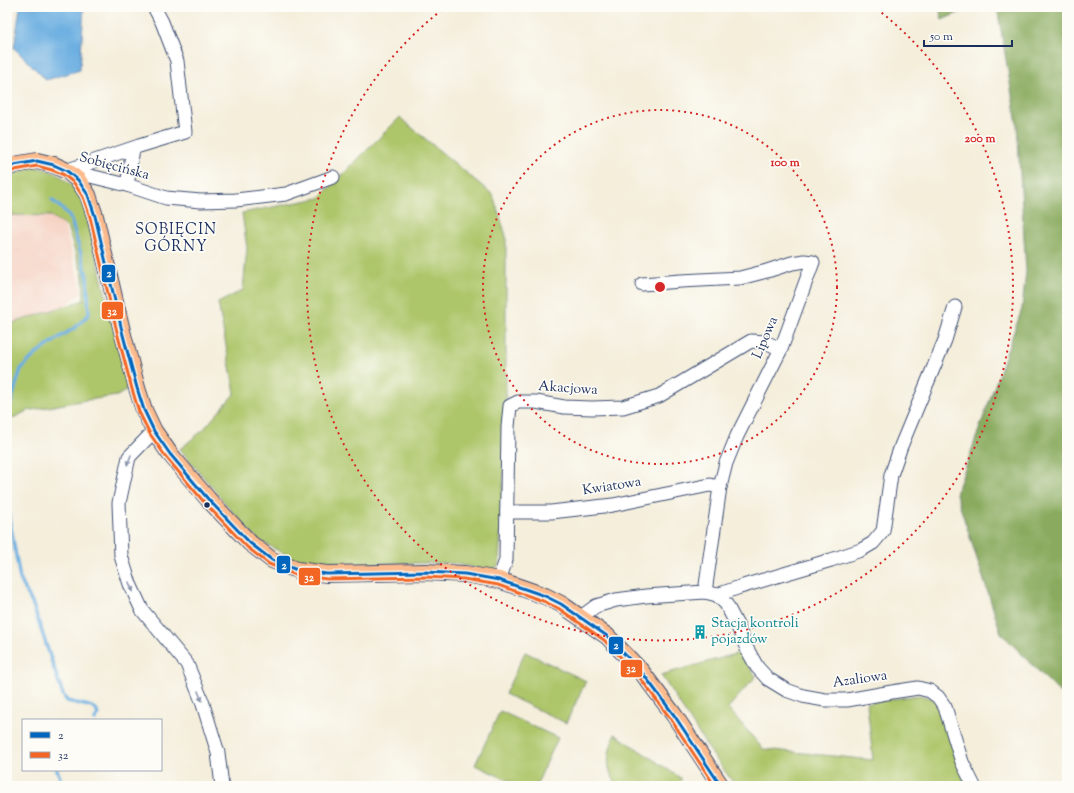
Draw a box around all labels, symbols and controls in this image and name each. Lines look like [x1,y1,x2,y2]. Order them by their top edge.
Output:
scale bar [924,22,1012,48]
text: 50 m [929,28,953,46]
text: 200 m [965,130,995,148]
street label: Sobięcińska [77,148,152,186]
text: 100 m [769,154,800,172]
district label: SOBIĘCIN GÓRNY [135,220,217,258]
line badge: 2 [101,264,116,283]
text: 2 [106,266,112,282]
centre of rings [653,280,667,294]
line badge: 32 [101,301,124,320]
text: 32 [107,304,118,320]
street label: Lipowa [748,313,784,362]
street label: Akacjowa [538,377,599,401]
one-way arrow [126,455,132,467]
street label: Kwiatowa [581,472,643,502]
unlabelled marker [202,500,212,510]
line badge: 2 [276,555,291,574]
text: 2 [281,558,287,574]
line badge: 32 [298,567,321,586]
text: 32 [304,570,315,586]
one-way arrow [129,582,135,594]
place label: Stacja kontroli pojazdów [711,614,799,650]
building icon: Stacja kontroli pojazdów [692,624,708,640]
line badge: 2 [608,636,624,655]
text: 2 [613,638,619,654]
line badge: 32 [620,659,643,678]
text: 32 [626,661,637,677]
street label: Azaliowa [831,666,889,694]
one-way arrow [197,690,203,701]
legend [22,719,162,771]
text: 2 [58,727,64,745]
text: 32 [58,747,69,765]

